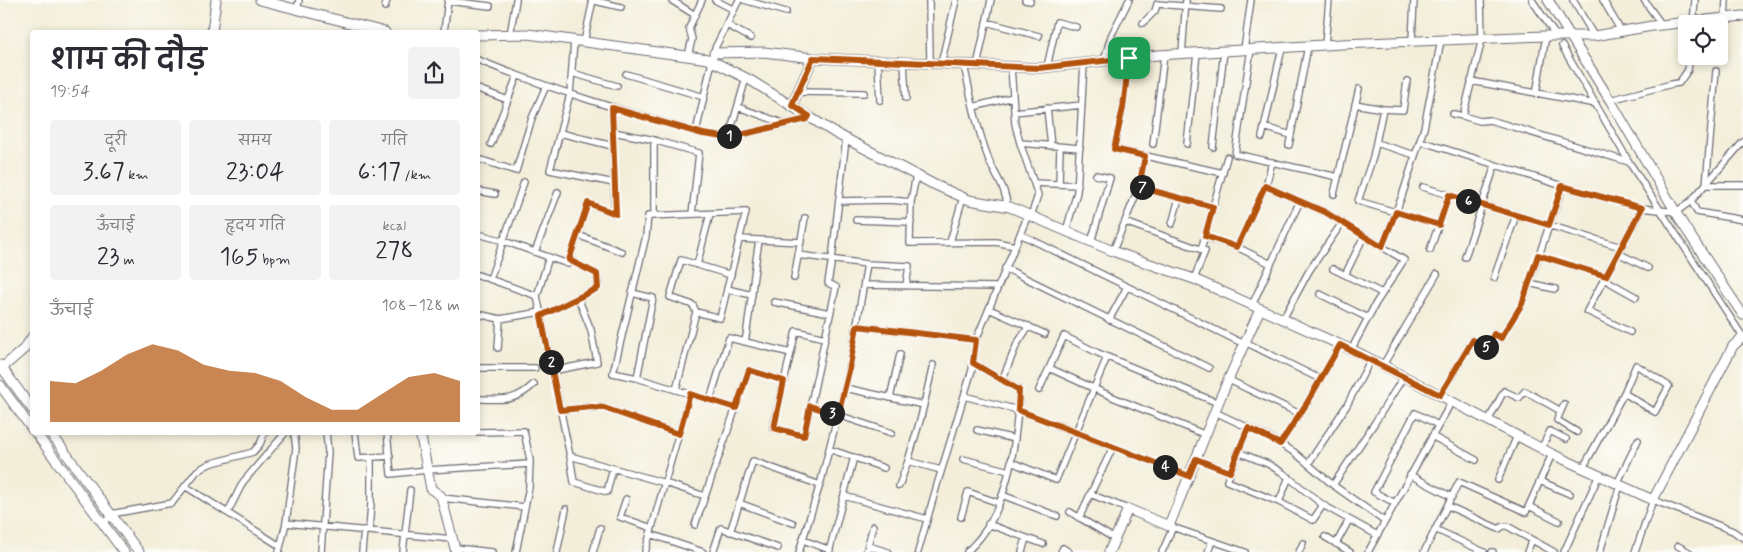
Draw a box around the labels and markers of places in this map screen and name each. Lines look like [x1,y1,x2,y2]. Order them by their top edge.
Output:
pin [1108,37,1150,79]
pin: 1 [716,124,742,148]
pin: 7 [1130,174,1154,200]
pin: 6 [1456,188,1480,214]
pin: 5 [1474,334,1498,360]
pin: 2 [538,350,564,374]
pin: 3 [820,400,844,426]
pin: 4 [1152,454,1178,480]

